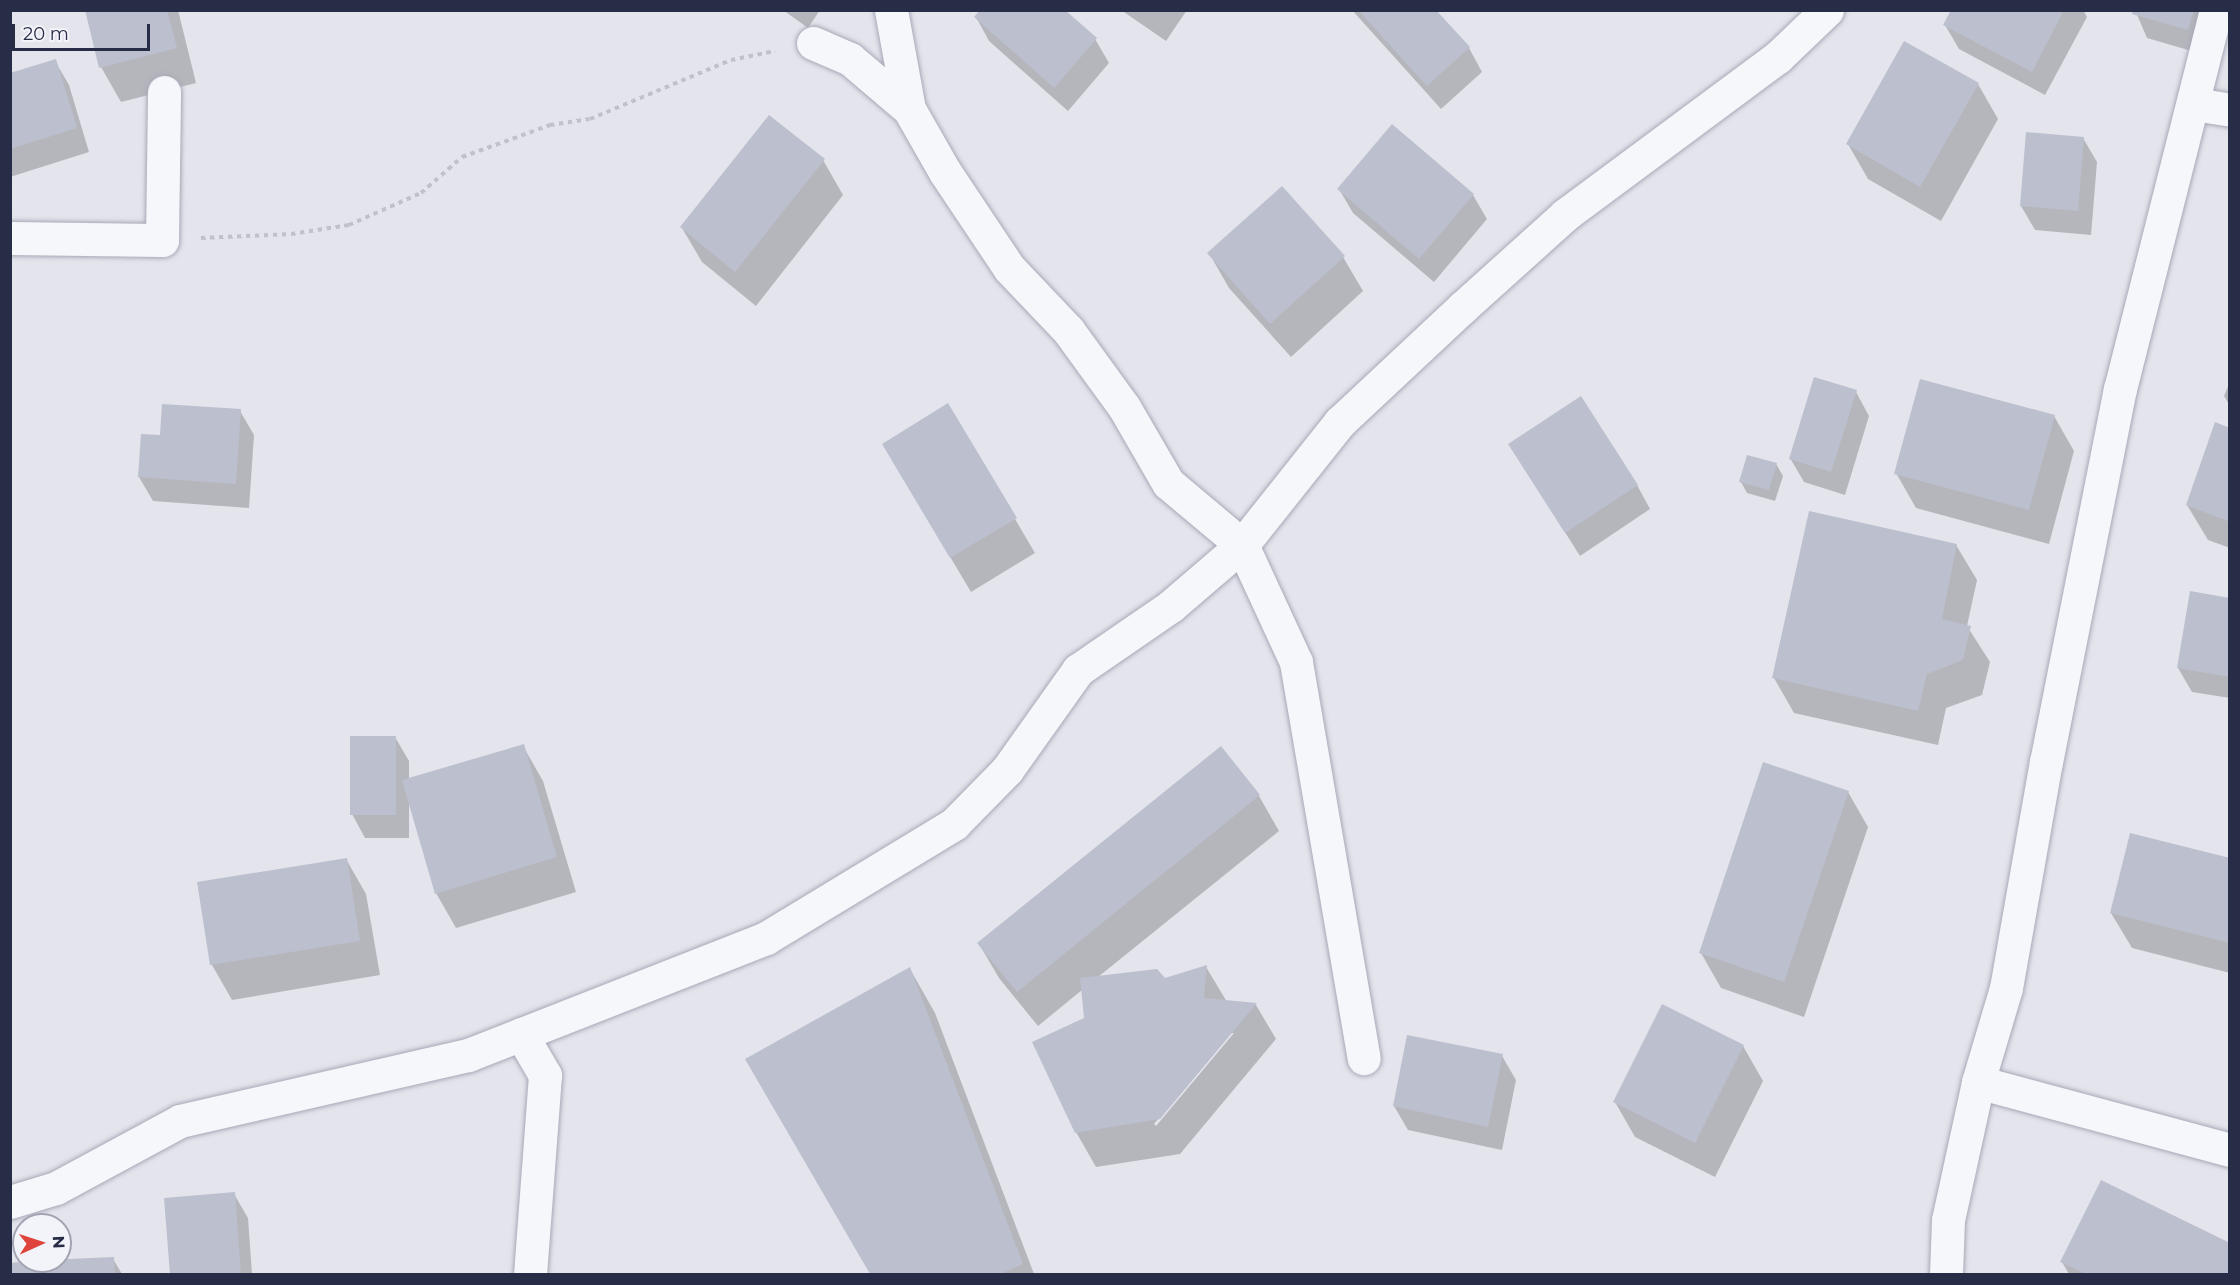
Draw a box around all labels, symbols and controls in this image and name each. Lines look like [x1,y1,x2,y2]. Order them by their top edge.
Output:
scale bar [15,12,153,50]
text: 20 m [23,23,69,45]
north arrow [12,1213,72,1273]
text: N [49,1235,68,1249]

